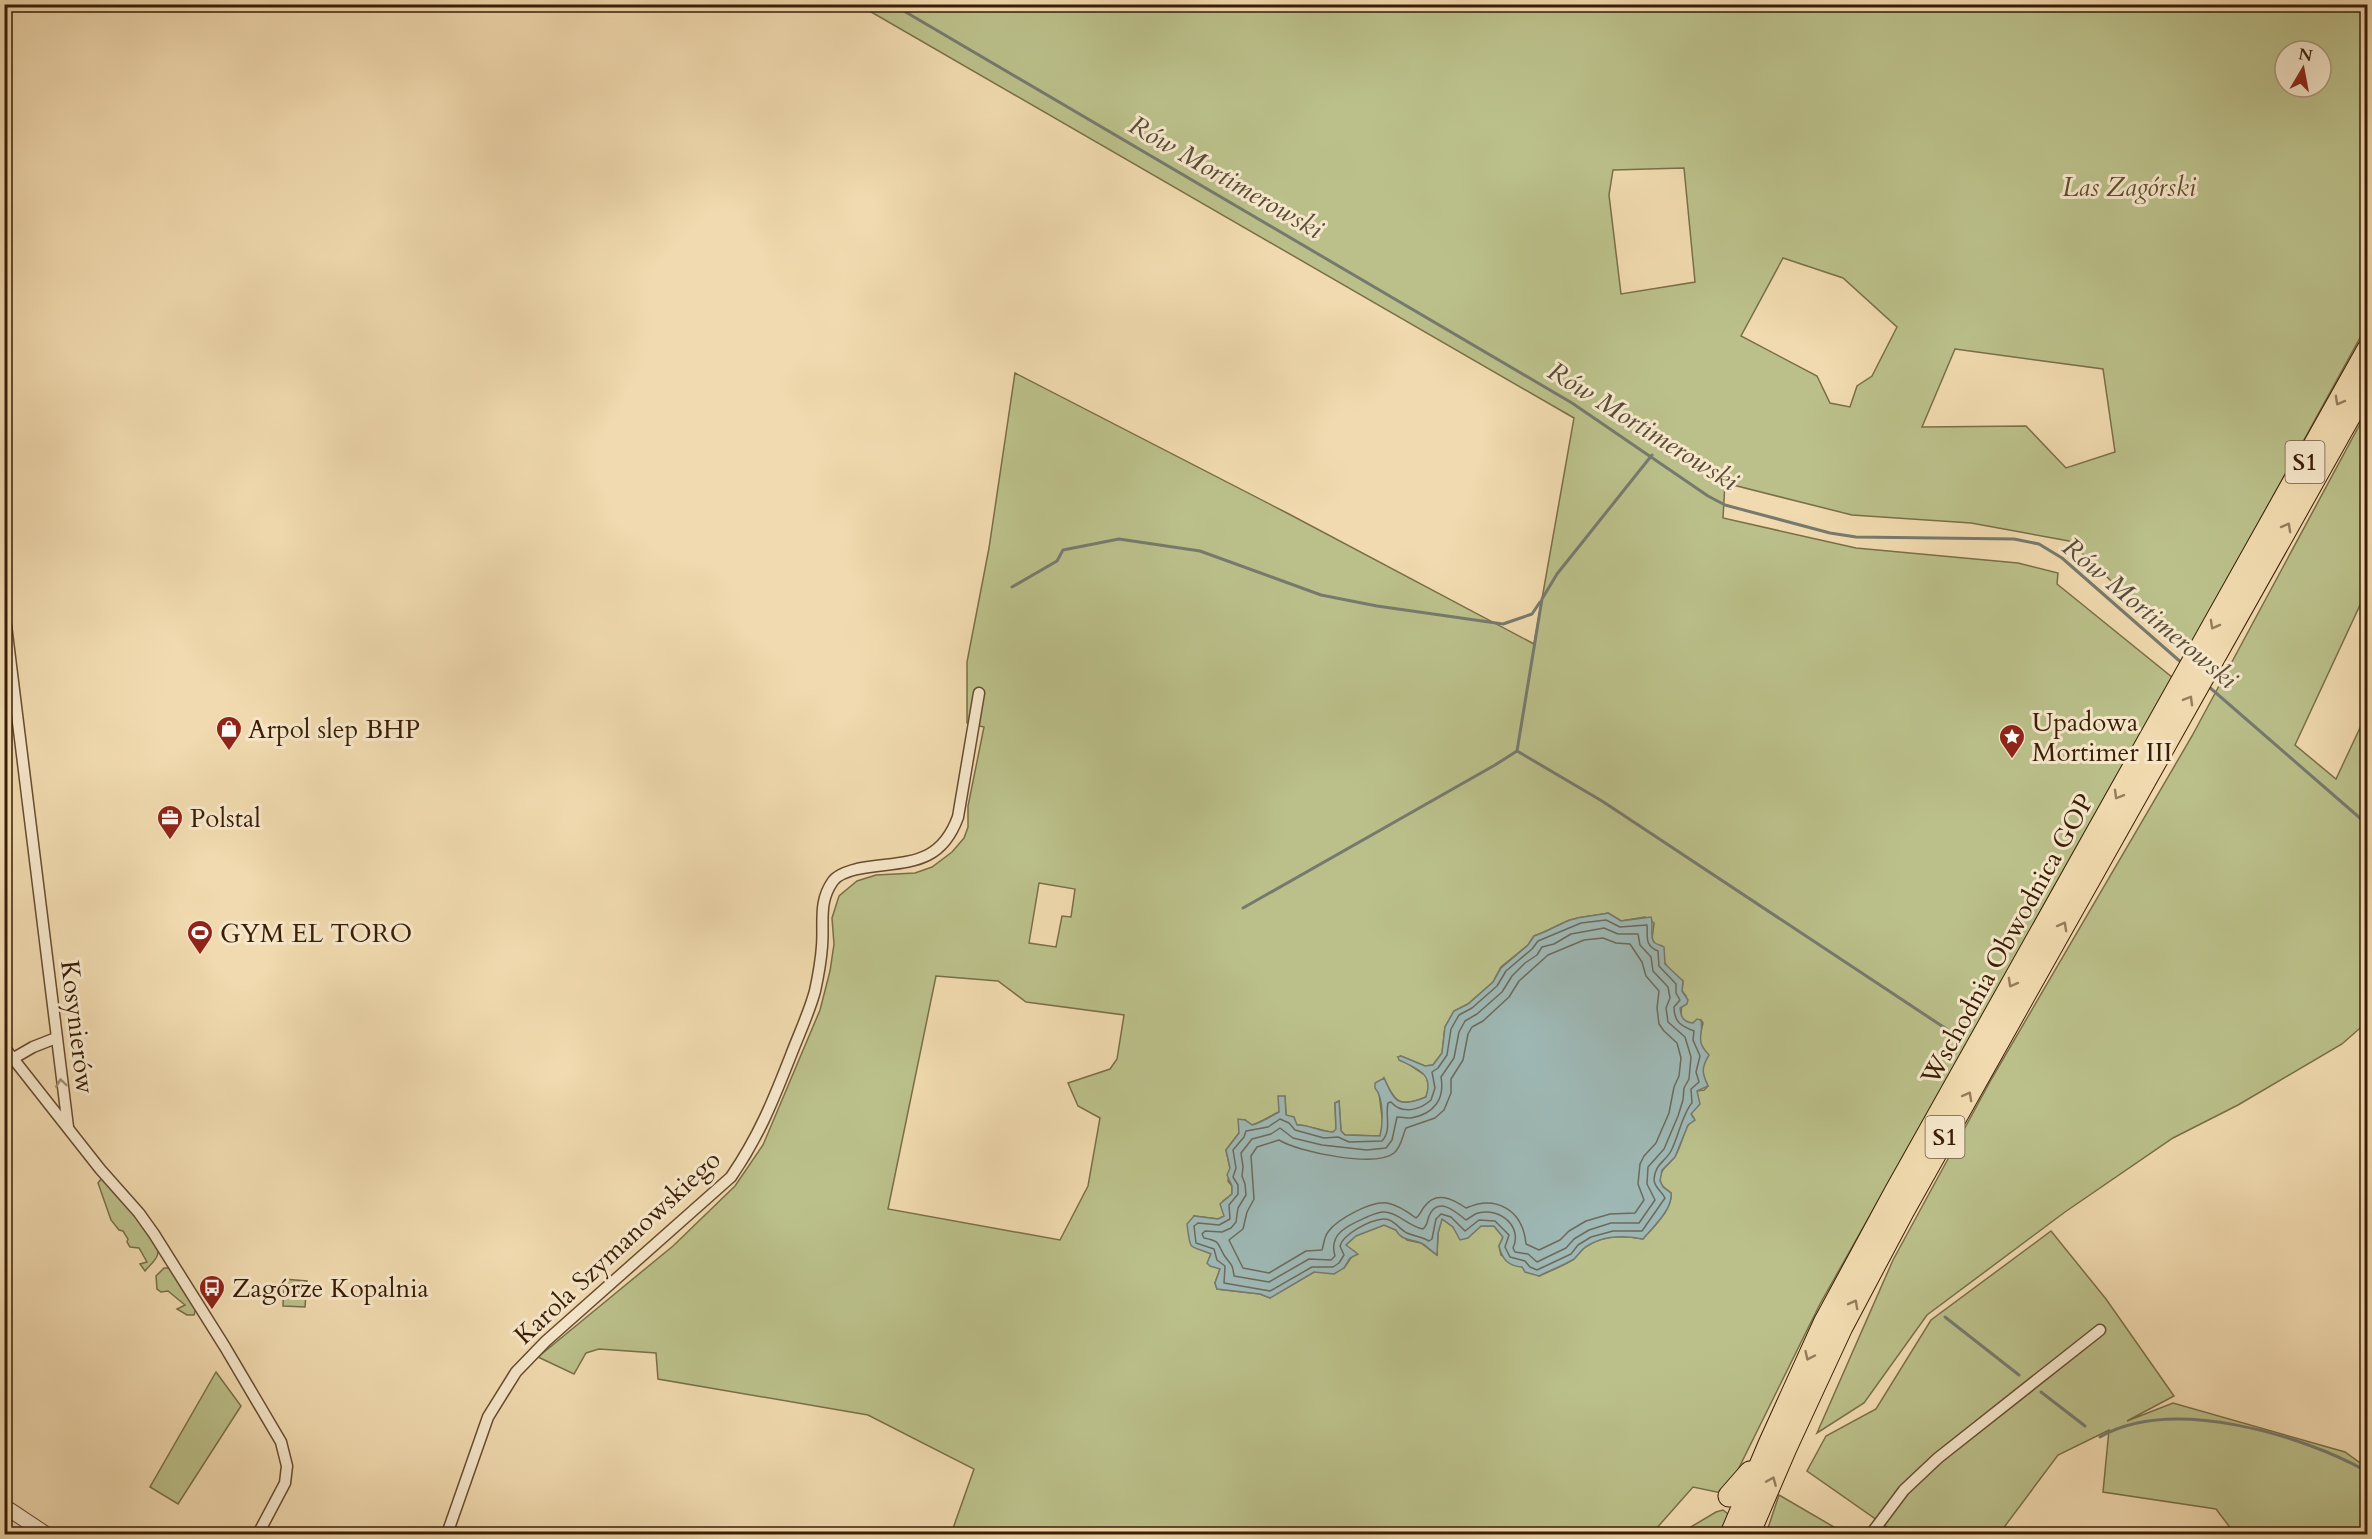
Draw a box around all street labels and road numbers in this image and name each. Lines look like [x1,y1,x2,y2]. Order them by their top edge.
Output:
road number: S1 [2286,441,2324,483]
street label: Wschodnia Obwodnica GOP [1912,788,2102,1092]
street label: Kosynierów [52,958,103,1096]
road number: S1 [1926,1116,1964,1158]
street label: Karola Szymanowskiego [506,1142,728,1352]

